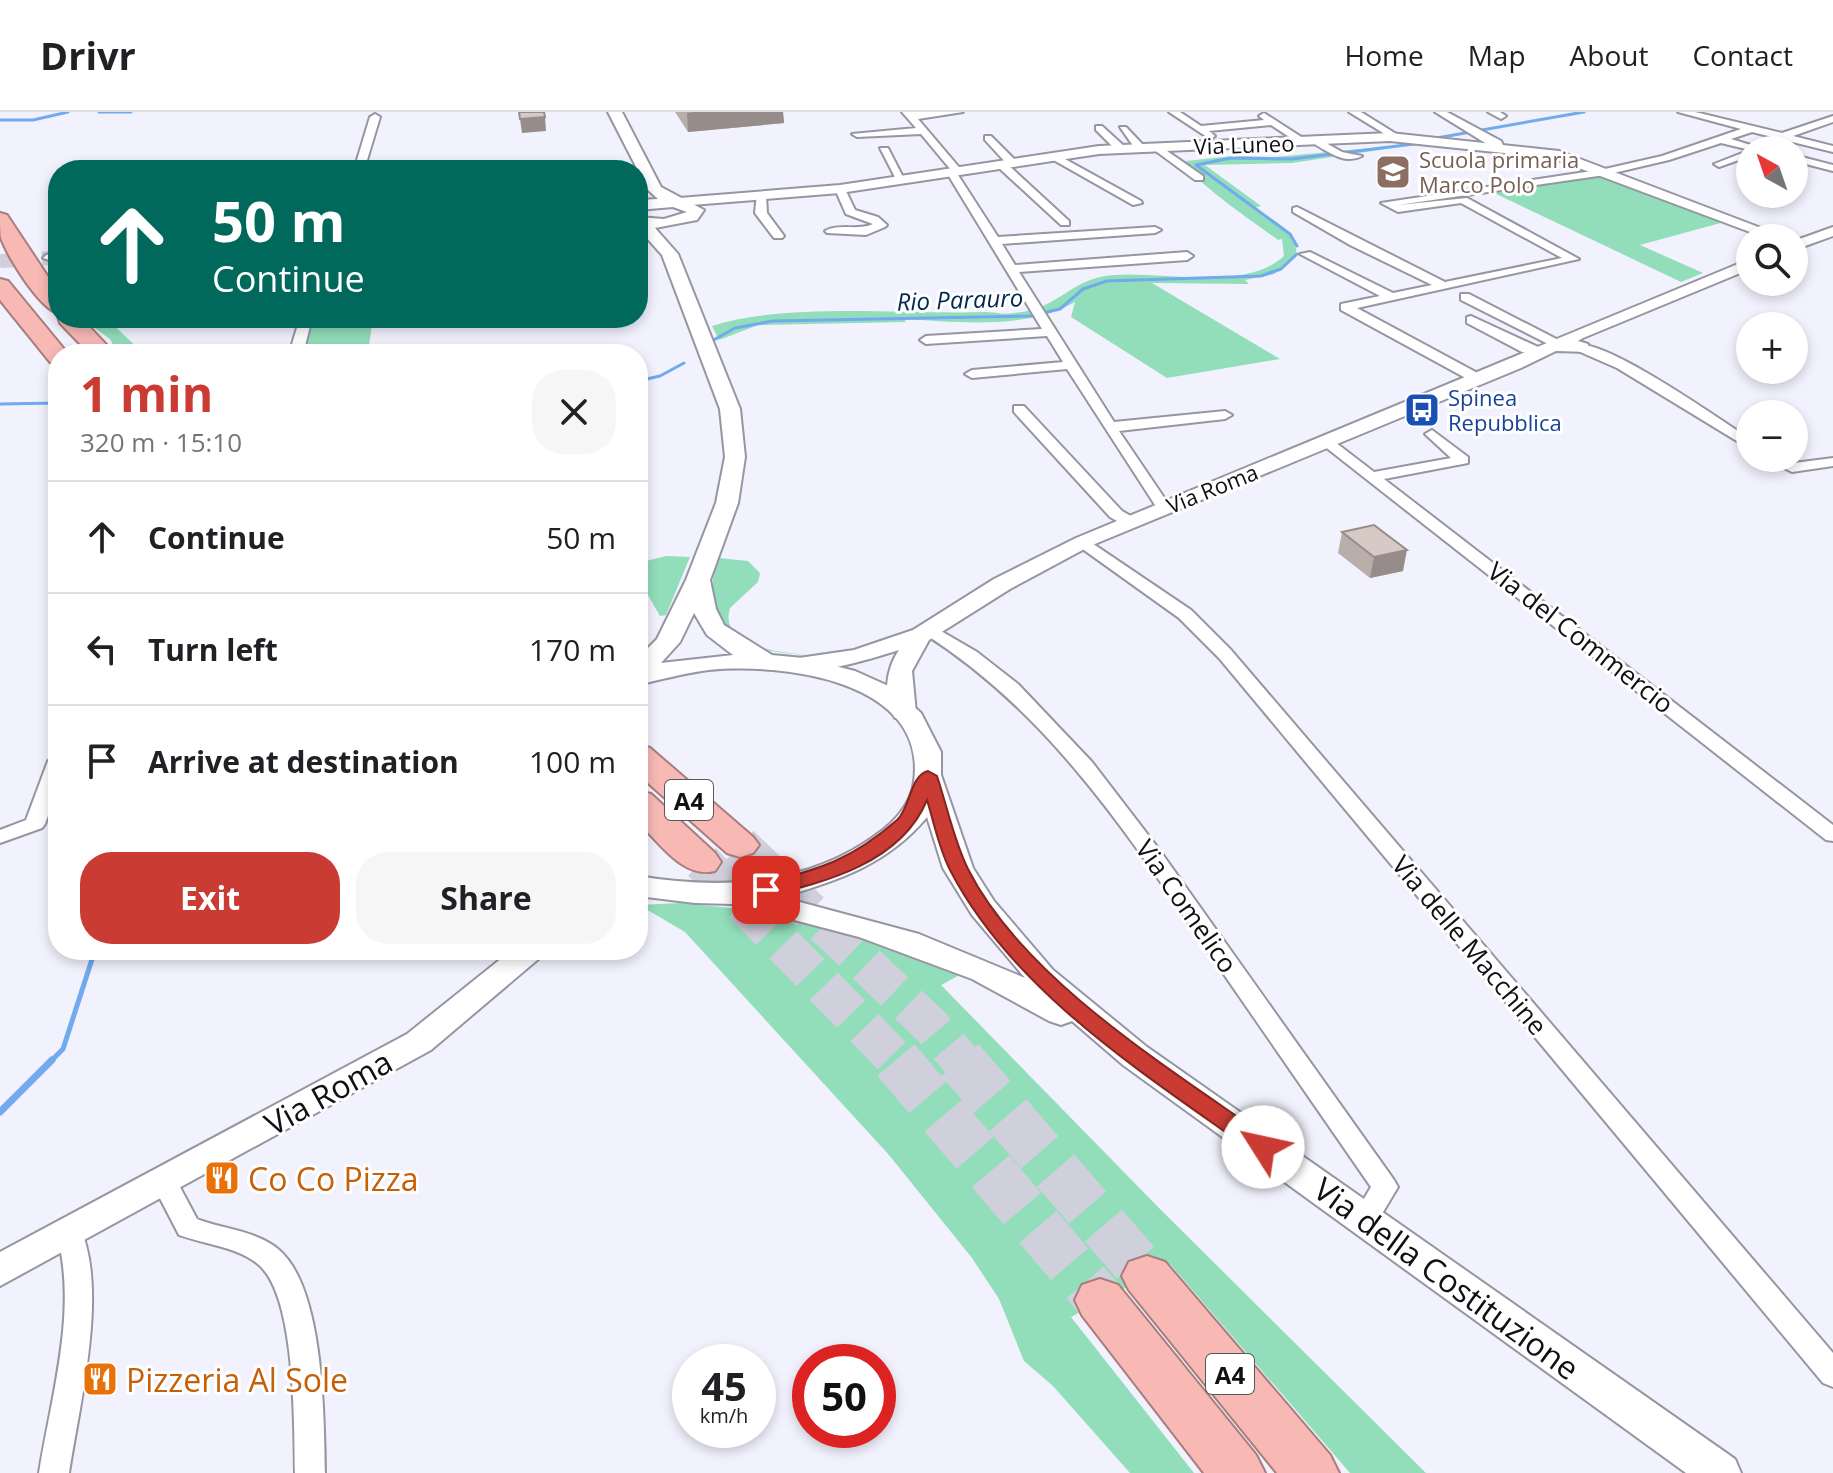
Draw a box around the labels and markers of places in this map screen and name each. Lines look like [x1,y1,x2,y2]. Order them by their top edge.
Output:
place label: Scuola primaria Marco Polo [1419,144,1579,199]
school or university icon: Scuola primaria Marco Polo [1374,153,1412,191]
place label: Spinea Repubblica [1448,382,1562,437]
bus stop icon: Spinea Repubblica [1403,391,1441,429]
pin [732,856,800,924]
place label: Co Co Pizza [248,1157,419,1200]
restaurant icon: Co Co Pizza [203,1159,241,1197]
place label: Pizzeria Al Sole [126,1358,348,1401]
restaurant icon: Pizzeria Al Sole [81,1360,119,1398]

